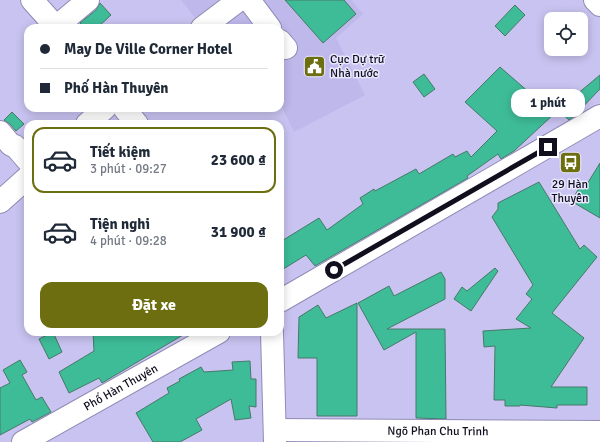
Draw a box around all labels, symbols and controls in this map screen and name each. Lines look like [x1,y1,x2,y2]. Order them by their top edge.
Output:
map controls [544,12,588,56]
button: locate [544,12,588,56]
text: May De Ville Corner Hotel [64,40,232,58]
place label: Cục Dự trữ Nhà nước [330,52,385,81]
public building icon: Cục Dự trữ Nhà nước [302,53,328,79]
text: Phố Hàn Thuyên [64,79,169,97]
callout: 1 phút [511,89,585,117]
text: 1 phút [530,95,566,111]
route end [539,138,557,156]
icon: car [42,142,78,178]
text: Tiết kiệm [90,143,150,161]
bus stop icon: 29 Hàn Thuyên [557,150,583,176]
text: 23 600 ₫ [211,151,266,169]
text: 3 phút · 09:27 [90,161,167,177]
place label: 29 Hàn Thuyên [551,177,589,206]
icon: car [42,214,78,250]
text: Tiện nghi [90,215,150,233]
text: 31 900 ₫ [211,223,266,241]
text: 4 phút · 09:28 [90,233,167,249]
route start [325,261,343,279]
button: Đặt xe [40,282,268,328]
street label: Phố Hàn Thuyên [81,360,160,414]
street label: Ngõ Phan Chu Trinh [387,423,489,439]

